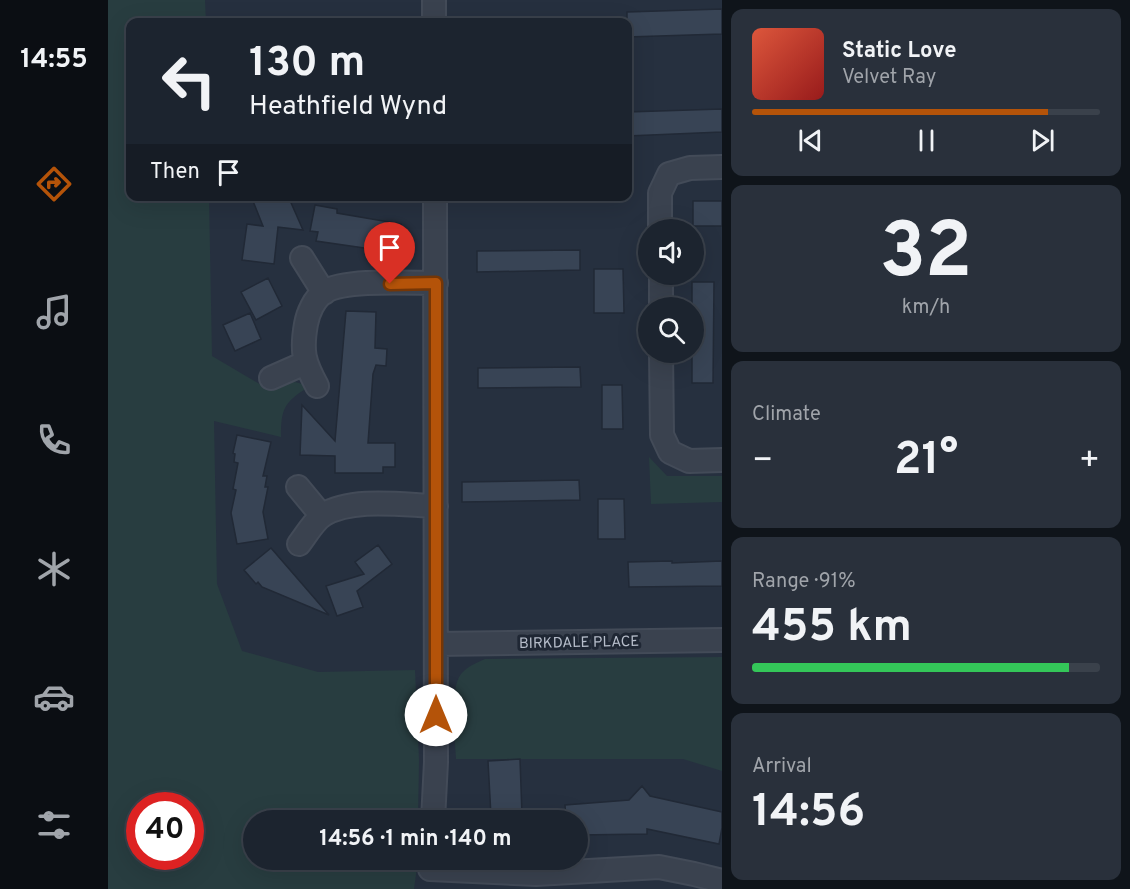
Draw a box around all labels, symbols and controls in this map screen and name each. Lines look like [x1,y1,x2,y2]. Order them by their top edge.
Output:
text: 130 m [249,38,365,91]
text: Static Love [842,38,956,65]
icon: left [150,42,228,120]
text: 14:55 [20,43,88,77]
text: Velvet Ray [842,65,936,91]
text: Heathfield Wynd [249,90,447,124]
icon: previous [794,124,827,157]
icon: pause [910,124,943,157]
icon: next [1026,124,1059,157]
icon: arrive [212,156,245,189]
text: Then [150,159,200,186]
icon: directions [33,163,75,205]
text: 32 [880,206,972,305]
map controls [638,219,704,363]
button: sound [638,219,704,285]
pin [364,222,415,284]
icon: arrive [373,231,406,264]
icon: music [33,291,75,333]
text: km/h [902,295,950,321]
button: search [638,297,704,363]
text: Climate [752,402,821,428]
icon: phone [33,419,75,461]
text: 21° [894,433,958,490]
text: − [752,441,773,483]
text: + [1079,441,1100,483]
icon: climate [33,548,75,590]
text: Range · 91% [752,569,856,595]
text: 455 km [752,600,912,657]
street label: BIRKDALE PLACE [519,633,639,654]
icon: car [33,676,75,718]
position arrow [404,683,468,747]
text: Arrival [752,754,812,780]
text: 14:56 [752,785,865,842]
speed limit sign: 40 [126,792,204,870]
icon: filters [33,804,75,846]
text: 14:56 · 1 min · 140 m [319,826,512,853]

